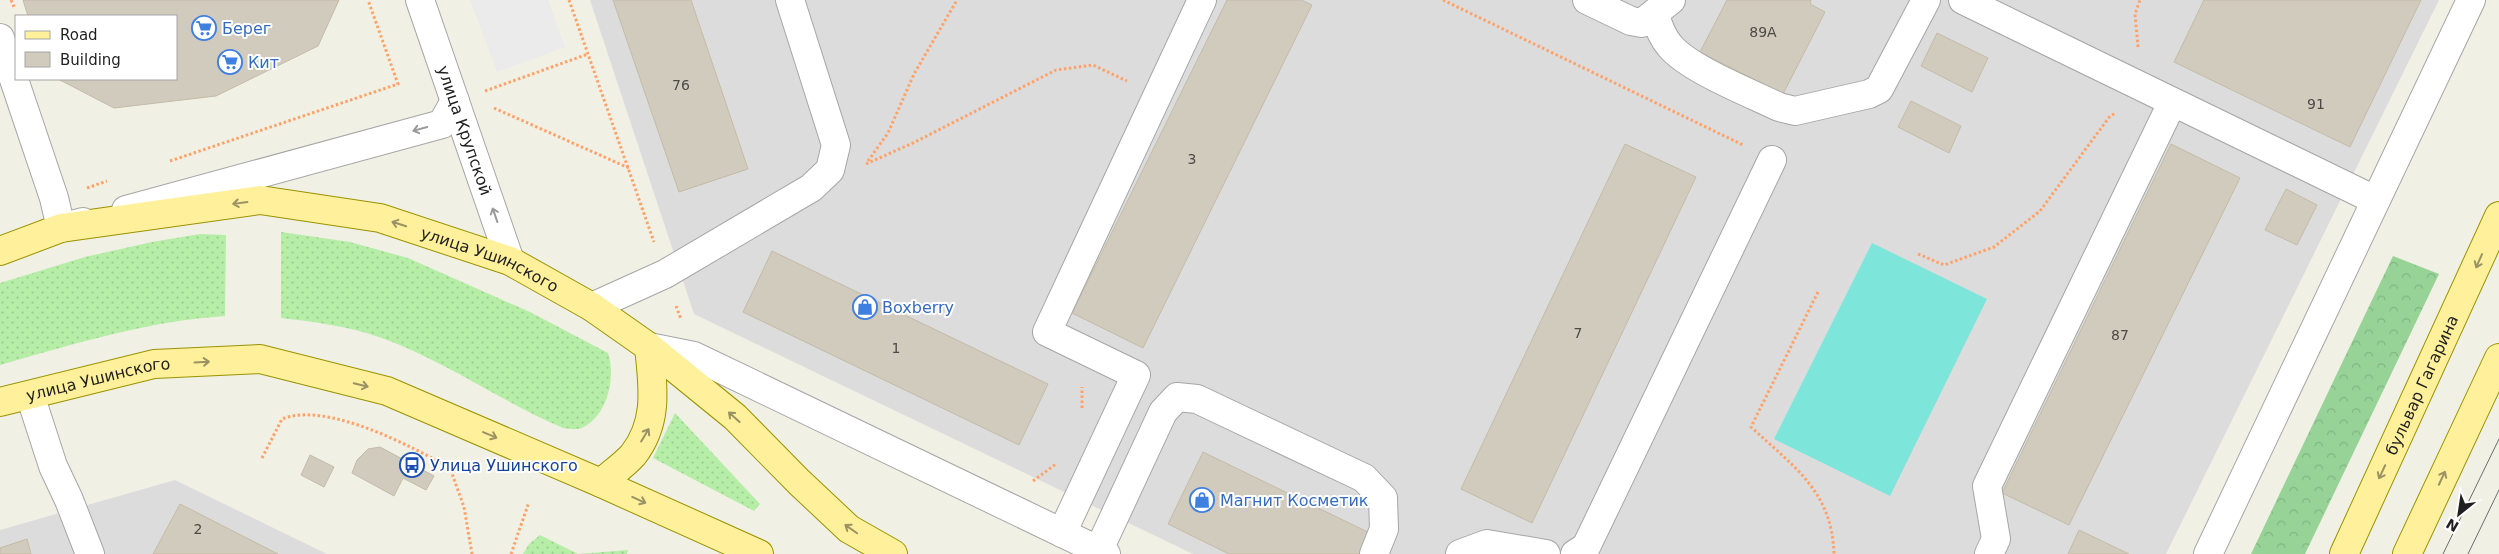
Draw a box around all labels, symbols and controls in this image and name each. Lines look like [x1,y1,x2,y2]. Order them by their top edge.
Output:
legend [15,15,178,80]
supermarket icon: Берег [191,15,217,41]
place label: Берег [222,19,271,38]
house number: 89А [1749,24,1777,40]
text: Road [60,26,98,44]
supermarket icon: Кит [217,49,243,75]
text: Building [60,51,121,69]
place label: Кит [248,53,279,72]
street label: улица Крупской [433,63,496,198]
house number: 76 [672,77,690,93]
house number: 91 [2307,96,2325,112]
one-way arrow [413,125,429,135]
house number: 3 [1188,151,1196,167]
one-way arrow [232,198,248,208]
one-way arrow [489,207,499,223]
one-way arrow [392,219,408,228]
street label: улица Ушинского [418,223,562,296]
one-way arrow [2473,253,2483,268]
shop icon: Boxberry [852,294,878,320]
place label: Boxberry [882,298,954,317]
street label: бульвар Гагарина [2382,312,2462,458]
house number: 7 [1574,325,1582,341]
house number: 87 [2111,327,2129,343]
house number: 1 [892,340,900,356]
street label: улица Ушинского [24,354,171,405]
one-way arrow [193,358,209,367]
one-way arrow [353,380,369,390]
one-way arrow [727,411,740,422]
one-way arrow [641,428,651,442]
one-way arrow [482,431,497,441]
bus stop icon: Улица Ушинского [399,452,425,478]
place label: Улица Ушинского [430,456,578,475]
one-way arrow [2376,464,2386,479]
one-way arrow [2438,471,2448,486]
shop icon: Магнит Косметик [1189,487,1215,513]
north arrow [2434,489,2484,539]
place label: Магнит Косметик [1220,491,1369,510]
one-way arrow [631,496,646,505]
text: N [2443,515,2462,535]
house number: 2 [194,521,202,537]
one-way arrow [844,524,858,534]

